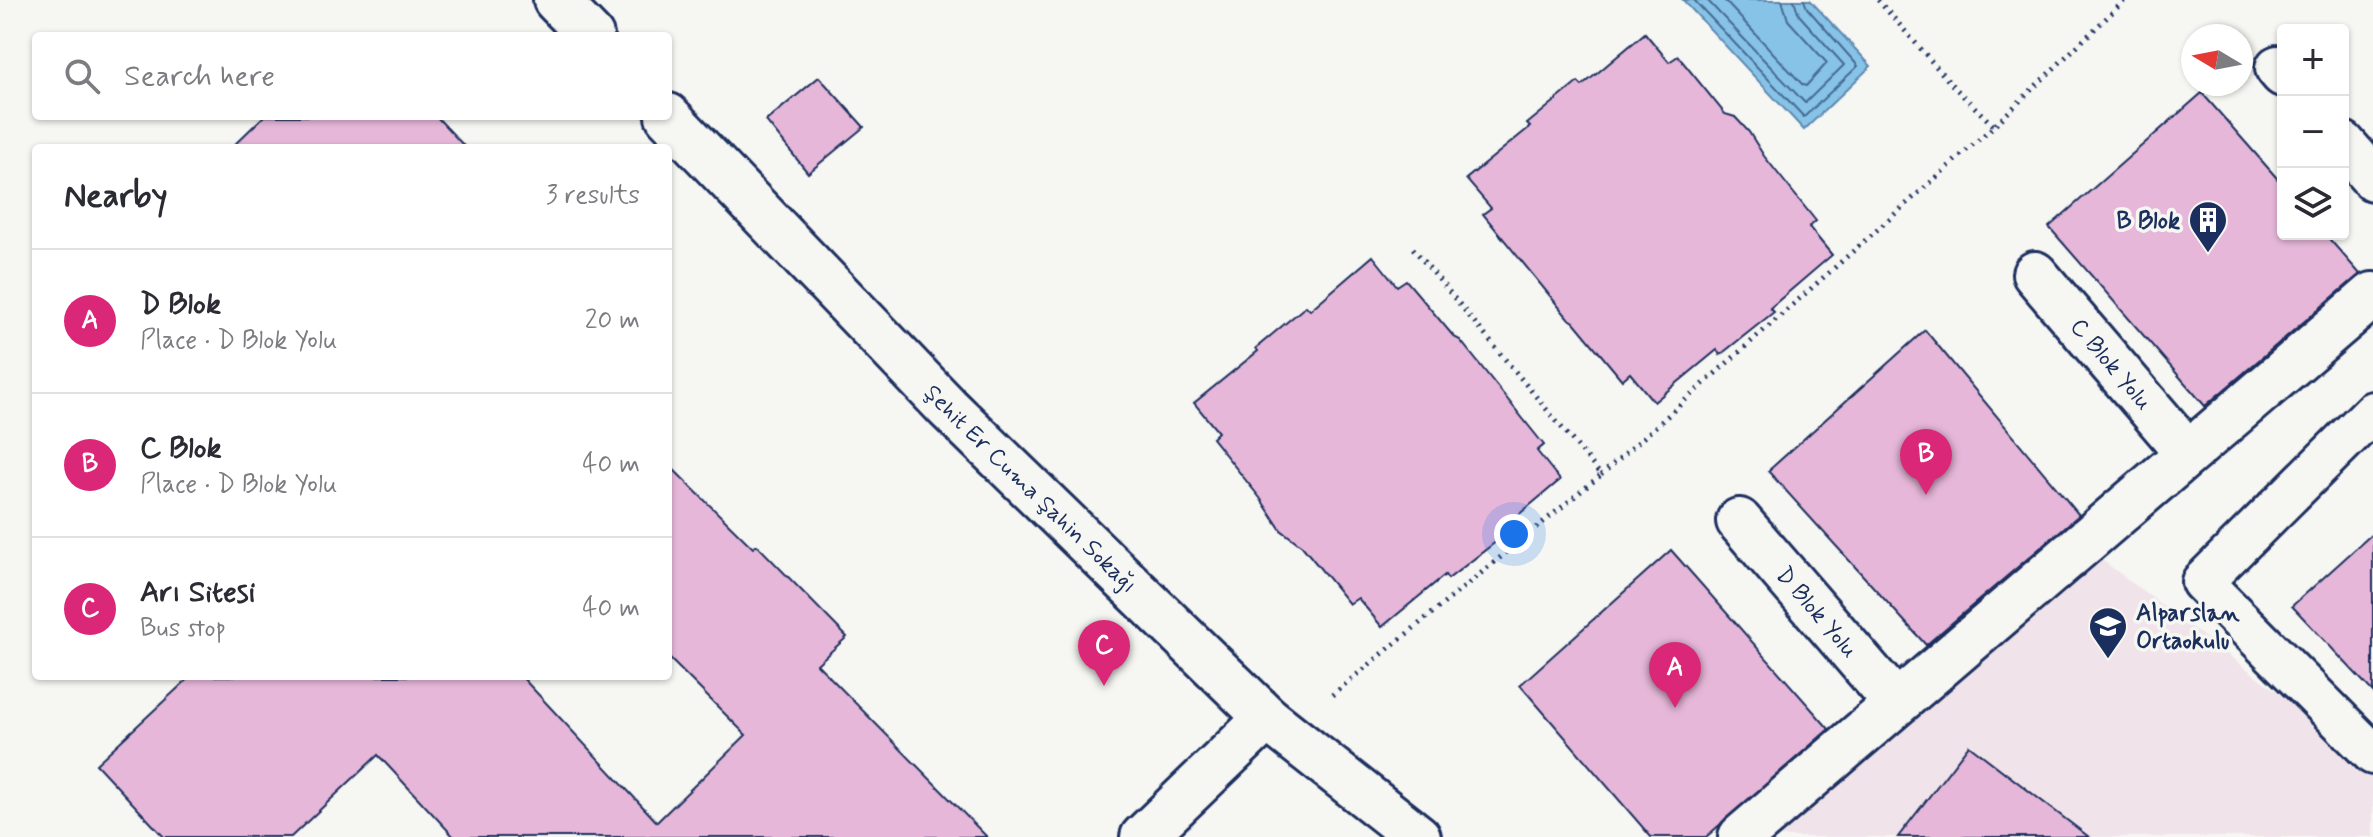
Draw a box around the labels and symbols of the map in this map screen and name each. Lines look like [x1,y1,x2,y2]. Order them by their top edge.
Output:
north arrow [2181,24,2253,96]
building icon: B Blok [2187,199,2229,254]
place label: B Blok [2117,206,2180,237]
street label: C Blok Yolu [2063,312,2159,417]
street label: Şehit Er Cuma Şahin Sokağı [916,378,1143,601]
pin: B [1900,429,1952,495]
your location [1494,514,1534,554]
street label: D Blok Yolu [1768,561,1864,665]
place label: Alparslan Ortaokulu [2136,598,2240,657]
school or university icon: Alparslan Ortaokulu [2087,605,2129,660]
pin: C [1078,620,1130,686]
pin: A [1649,642,1701,708]

